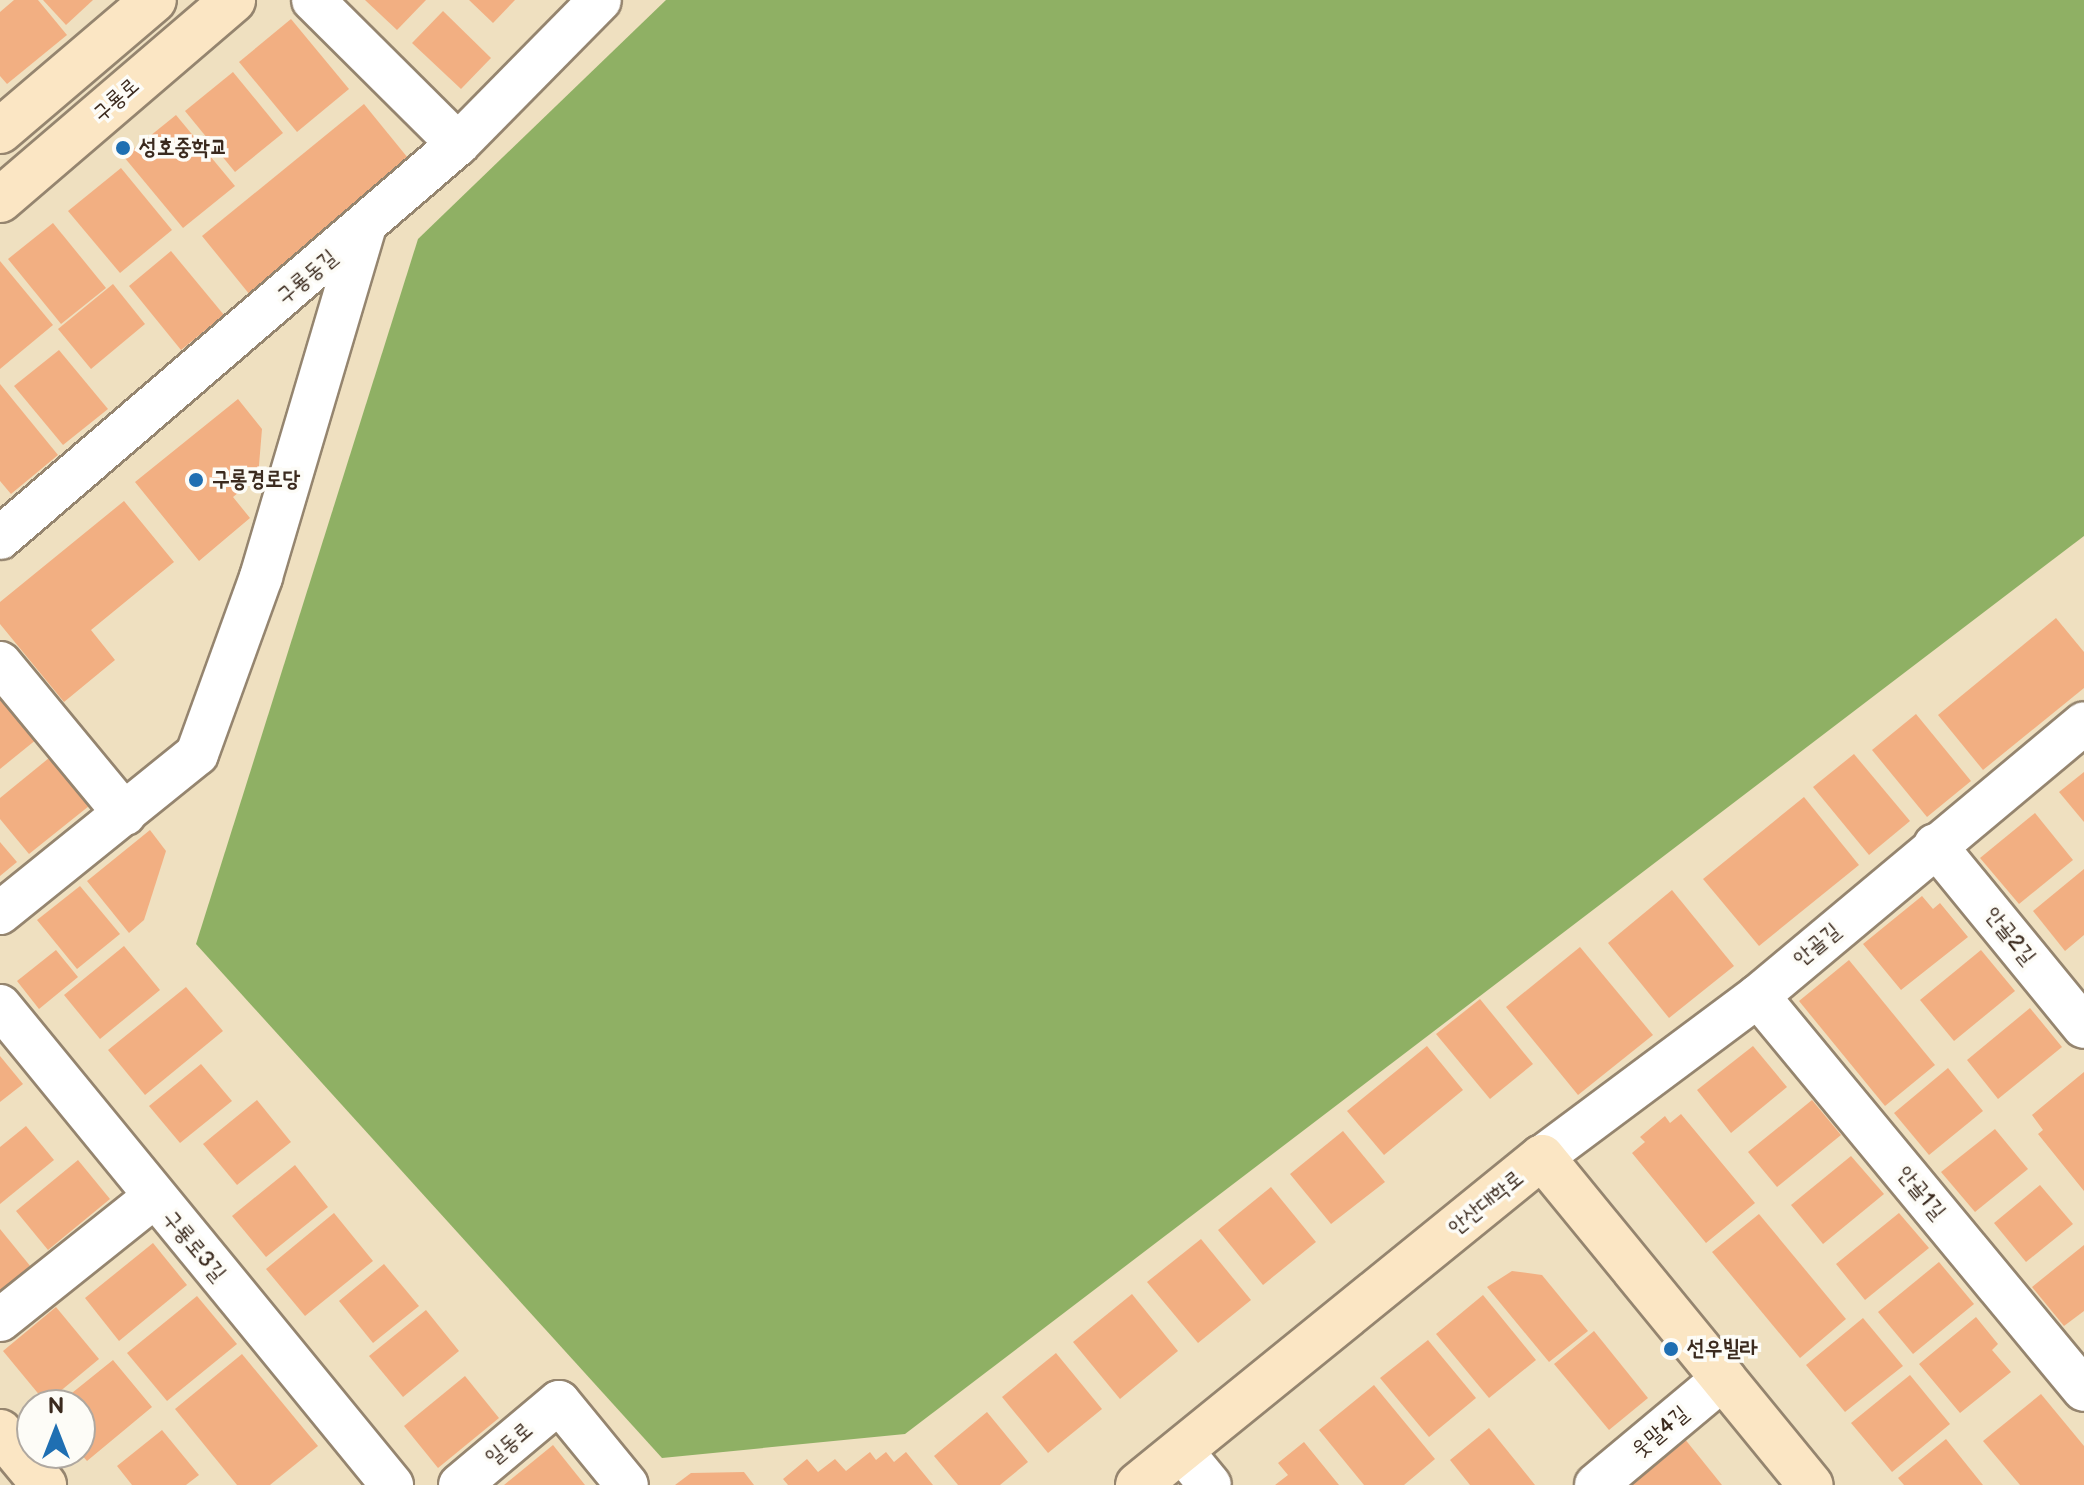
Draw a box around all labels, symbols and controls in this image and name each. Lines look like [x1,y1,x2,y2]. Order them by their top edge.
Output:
street label: 구룡로 [87,73,145,127]
place label: 성호중학교 [139,135,228,161]
marker: 성호중학교 [114,139,132,157]
street label: 구룡동길 [271,244,343,310]
place label: 구롱경로당 [212,467,301,493]
marker: 구롱경로당 [187,471,205,489]
street label: 안골2길 [1979,902,2041,970]
street label: 안골길 [1788,918,1846,972]
street label: 안골1길 [1891,1161,1951,1225]
street label: 안산대학로 [1443,1165,1529,1241]
street label: 구룡로3길 [157,1205,231,1287]
place label: 선우빌라 [1687,1336,1758,1362]
marker: 선우빌라 [1662,1340,1680,1358]
north arrow [16,1389,96,1469]
text: N [48,1393,64,1420]
street label: 웃말4길 [1626,1401,1694,1463]
street label: 일동로 [480,1417,538,1471]

